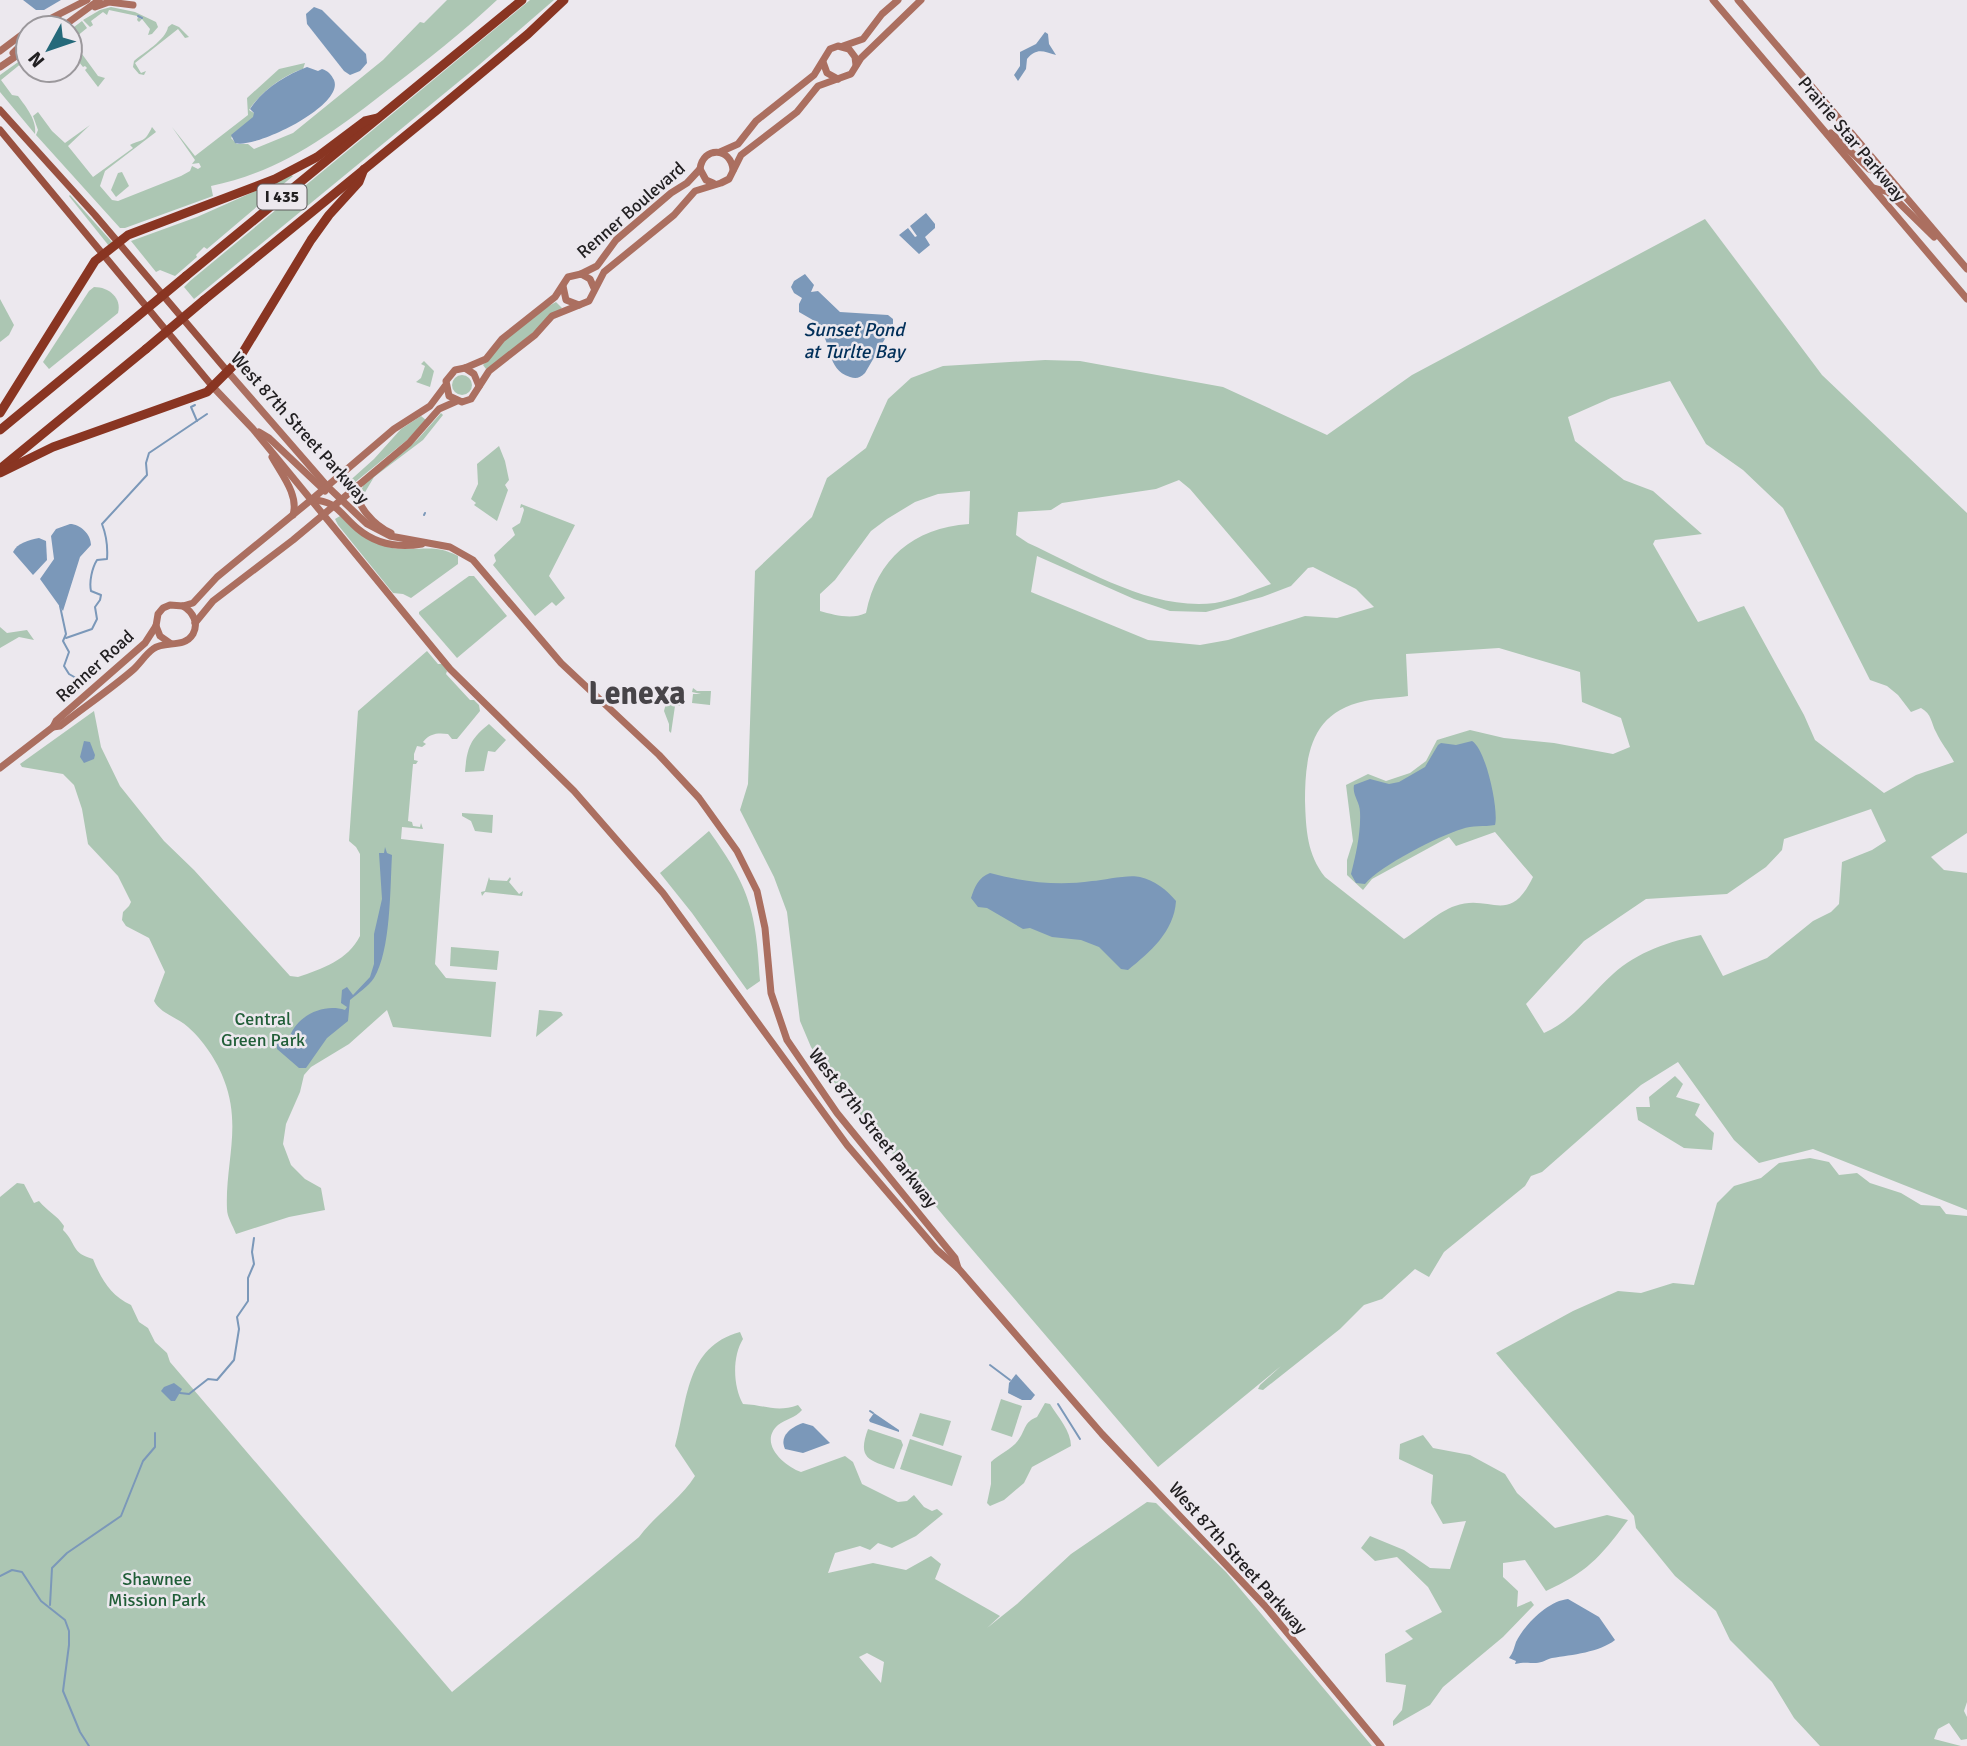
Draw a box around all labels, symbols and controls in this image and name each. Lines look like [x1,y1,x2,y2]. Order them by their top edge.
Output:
north arrow [14,14,84,84]
text: N [23,47,50,72]
street label: Prairie Star Parkway [1793,72,1911,206]
street label: Renner Boulevard [572,157,690,263]
road number: I 435 [258,184,306,210]
water label: Sunset Pond at Turlte Bay [804,318,906,364]
street label: West 87th Street Parkway [226,347,374,509]
street label: Renner Road [51,625,139,707]
district label: Lenexa [588,674,686,713]
park label: Central Green Park [221,1008,305,1051]
street label: West 87th Street Parkway [804,1044,943,1213]
street label: West 87th Street Parkway [1164,1477,1312,1639]
park label: Shawnee Mission Park [108,1568,206,1611]

